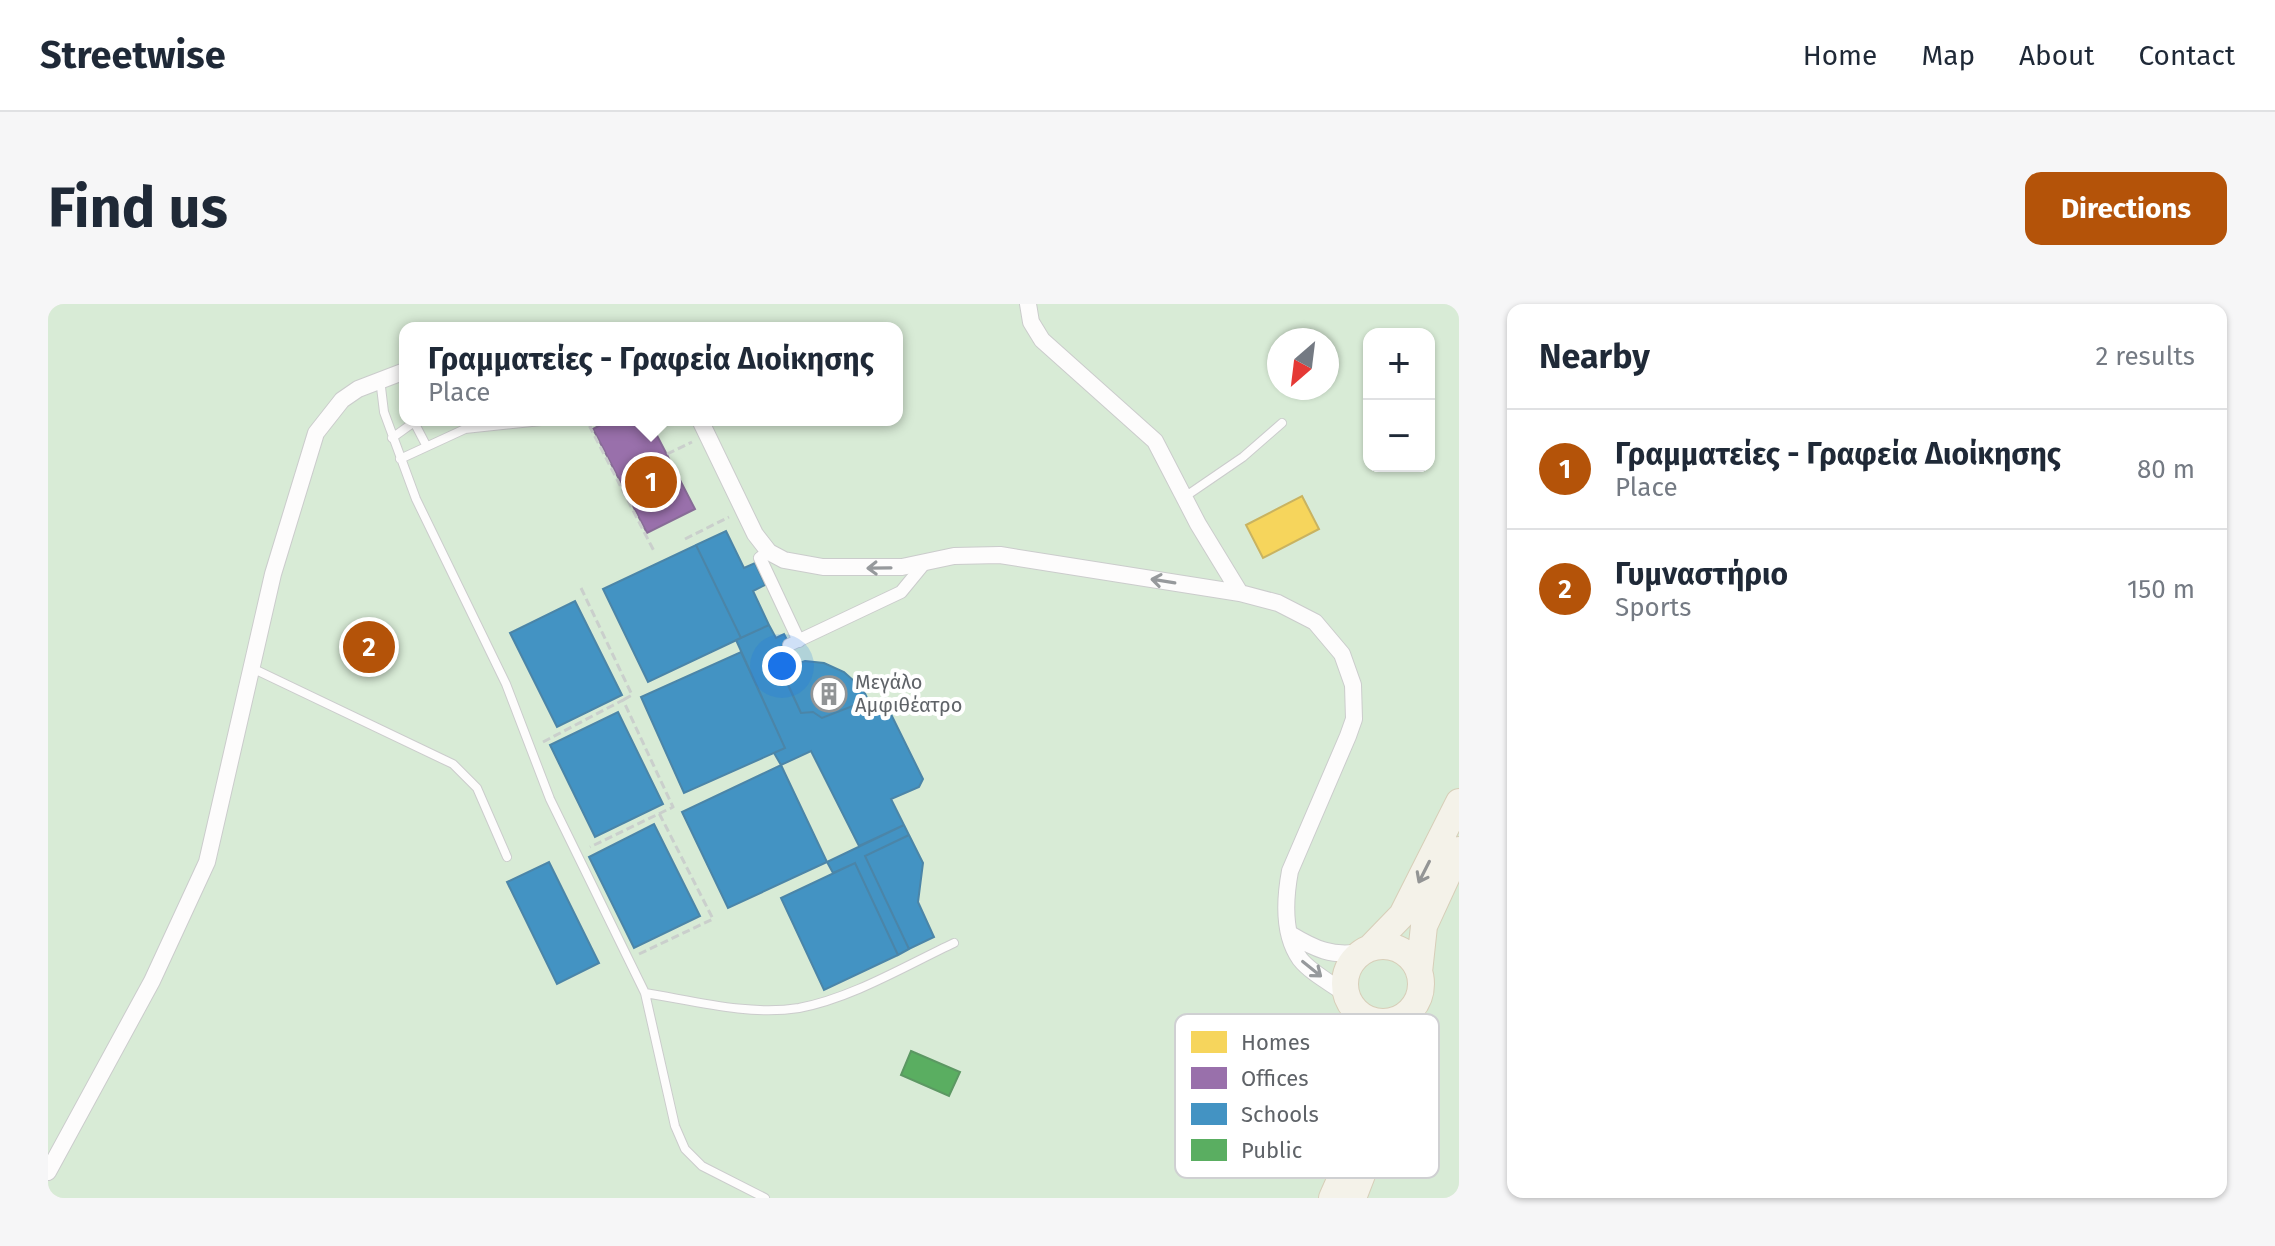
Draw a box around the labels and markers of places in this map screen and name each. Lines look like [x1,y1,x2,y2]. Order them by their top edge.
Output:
pin: 1 [625,452,677,512]
pin: 2 [343,617,395,677]
place label: Μεγάλο Αμφιθέατρο [855,670,962,717]
building icon: Μεγάλο Αμφιθέατρο [810,675,848,713]

